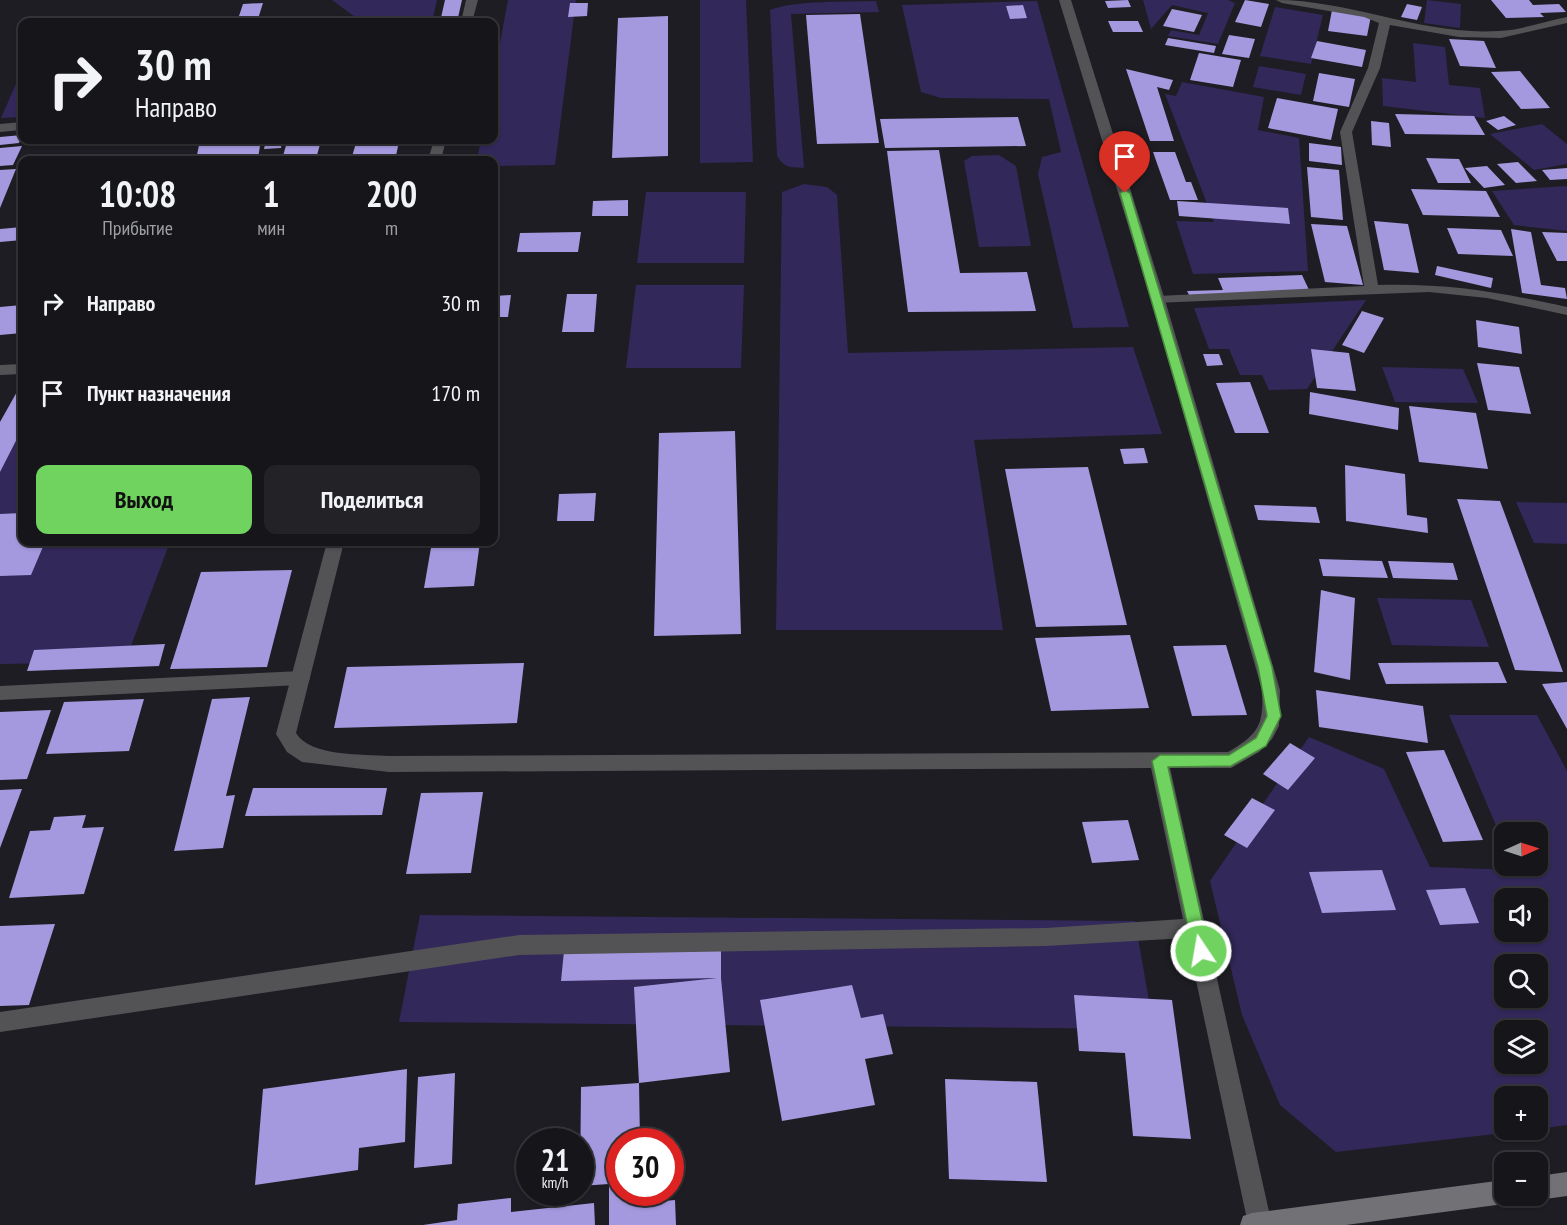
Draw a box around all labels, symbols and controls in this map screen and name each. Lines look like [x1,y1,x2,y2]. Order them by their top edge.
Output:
text: 30 m [135,37,212,92]
icon: right [36,42,114,120]
text: Направо [135,90,217,124]
pin [1099,131,1150,193]
icon: arrive [1108,140,1141,173]
text: 10:08 [99,170,177,217]
text: 1 [263,170,280,217]
text: 200 [366,170,417,217]
text: Прибытие [102,215,173,241]
text: мин [257,215,285,241]
text: m [385,215,398,241]
icon: right [36,287,69,320]
text: Направо [87,289,155,317]
text: 30 m [441,289,480,317]
icon: arrive [36,377,69,410]
text: Пункт назначения [87,379,231,407]
text: 170 m [431,379,480,407]
button: Выход [36,465,252,534]
button: Поделиться [264,465,480,534]
north arrow [1494,822,1548,876]
map controls [1494,822,1548,1206]
button: sound [1494,888,1548,942]
position arrow [1169,919,1233,983]
button: search [1494,954,1548,1008]
button: layers [1494,1020,1548,1074]
button: + [1494,1086,1548,1140]
speed limit sign: 30 [606,1128,684,1206]
text: 21 [541,1140,569,1179]
button: − [1494,1152,1548,1206]
text: km/h [542,1173,568,1192]

